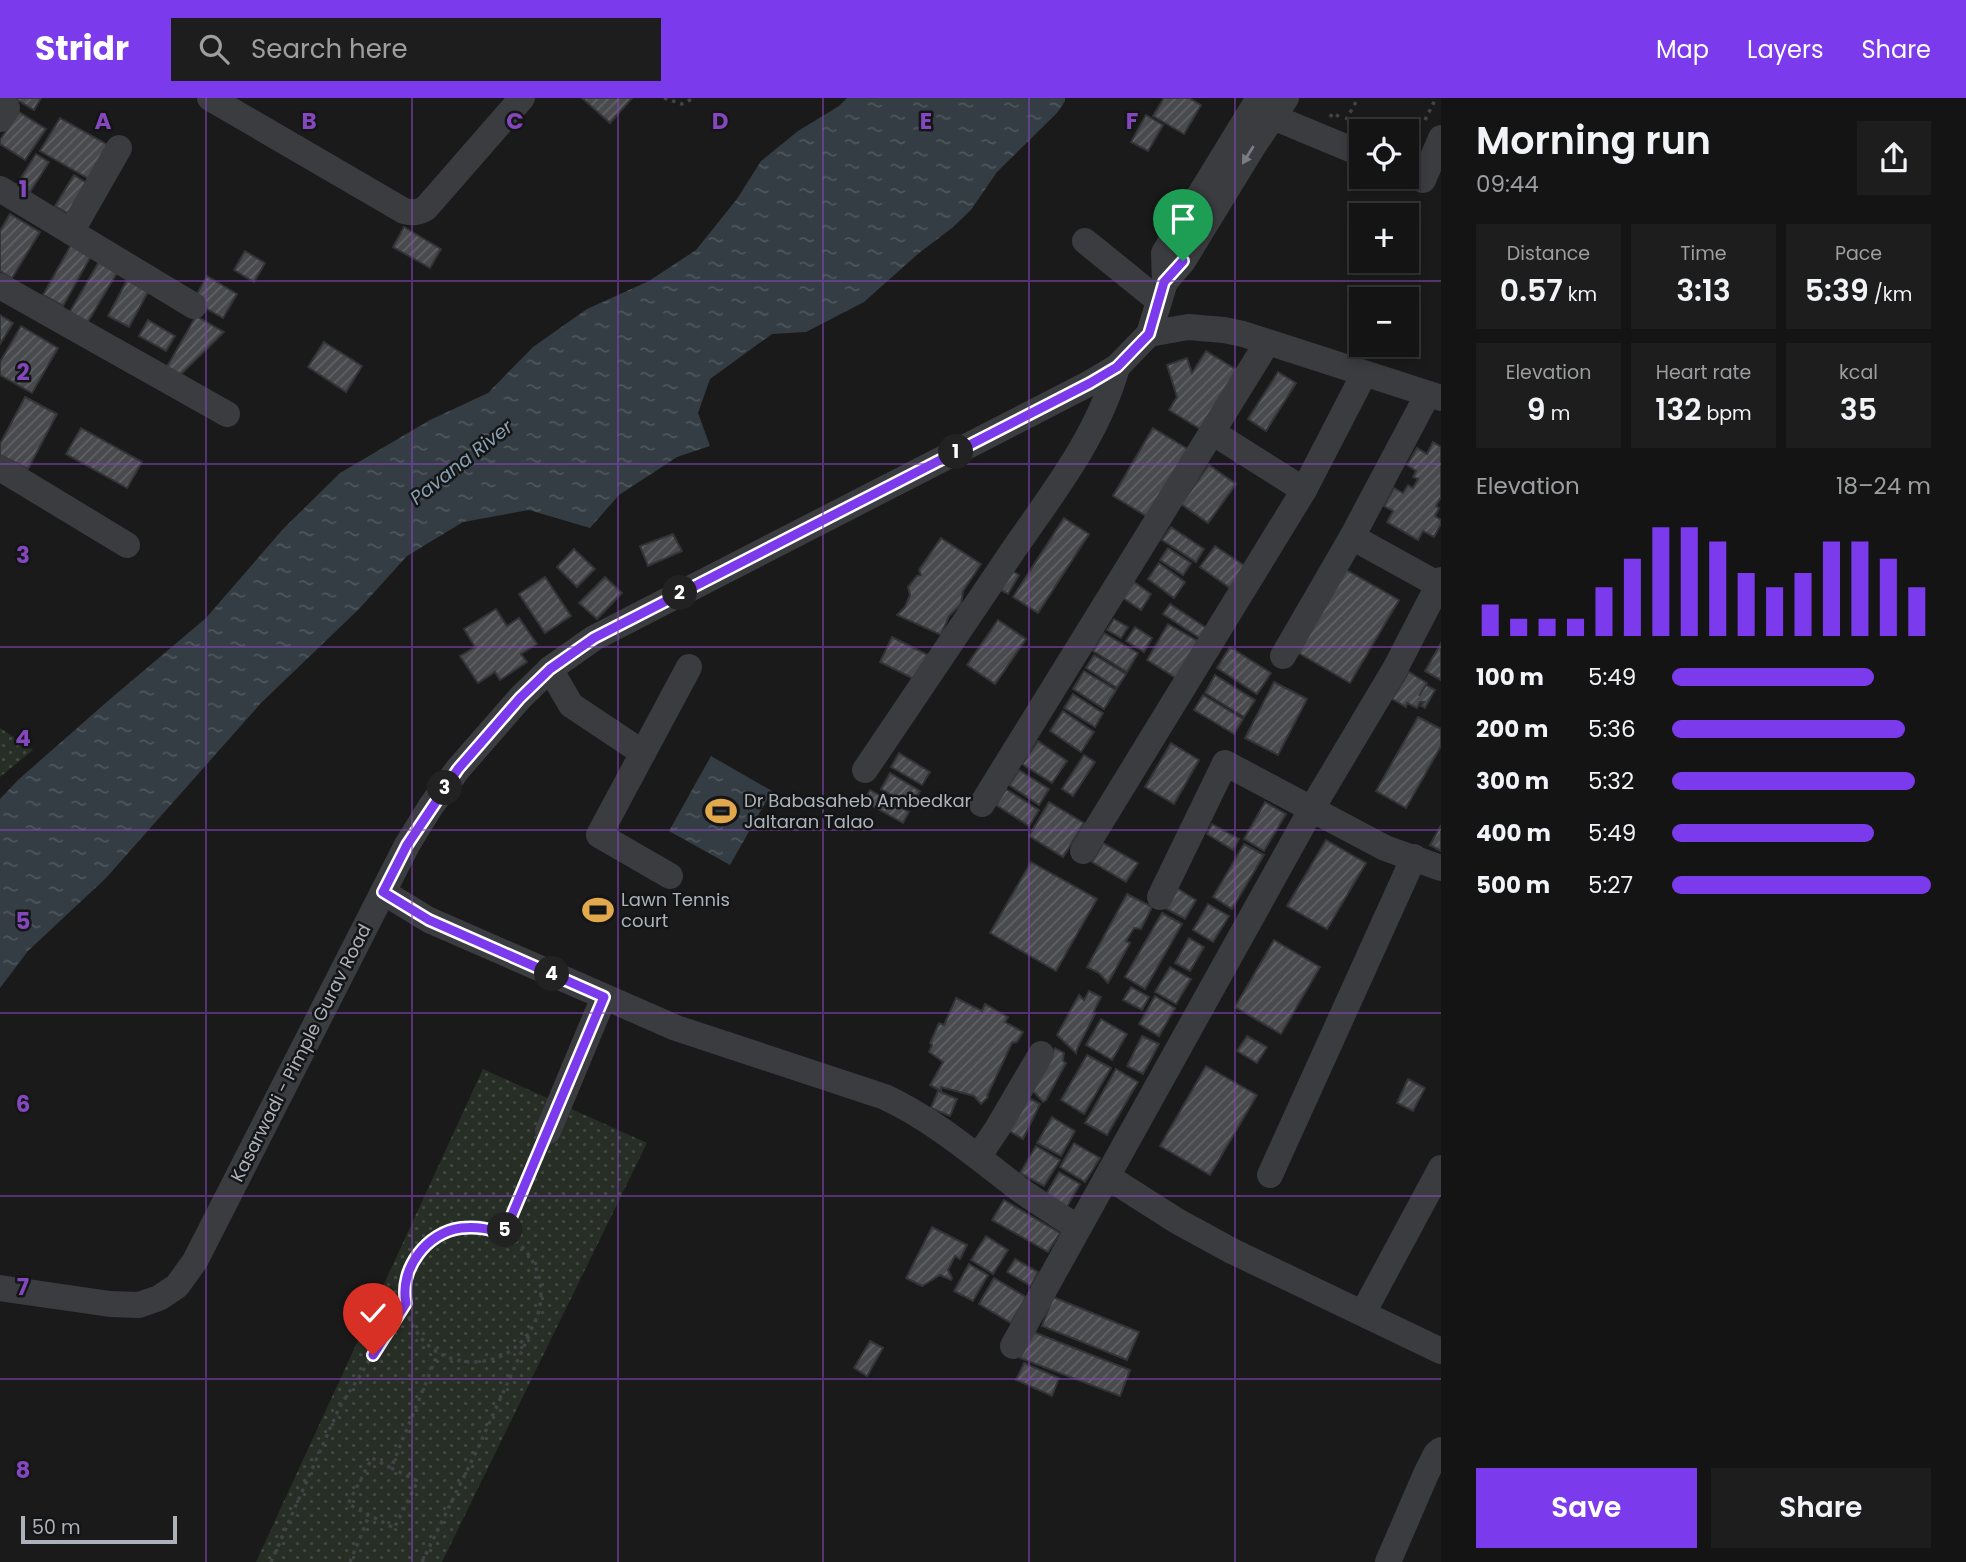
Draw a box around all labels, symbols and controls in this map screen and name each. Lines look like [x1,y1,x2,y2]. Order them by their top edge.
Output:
search box [171,18,661,81]
text: Stridr [35,25,129,72]
icon: search [195,30,233,68]
text: Search here [251,31,408,67]
text: Map [1656,33,1709,66]
text: Layers [1747,33,1823,66]
text: Share [1861,33,1931,66]
text: A [95,105,112,137]
text: B [301,105,317,137]
text: C [506,105,524,137]
text: D [712,105,728,137]
text: E [920,105,932,137]
text: F [1126,105,1138,137]
text: Morning run [1476,114,1711,167]
map controls [1349,119,1419,357]
button: locate [1349,119,1419,189]
button: share [1857,121,1931,195]
one-way arrow [1241,145,1254,164]
text: 09:44 [1476,168,1539,200]
text: 1 [19,173,27,205]
pin [1153,189,1213,261]
icon: arrive [1164,200,1202,238]
button: + [1349,203,1419,273]
text: Distance [1507,240,1590,267]
text: Time [1680,240,1727,267]
text: Pace [1835,240,1882,267]
text: 0.57 [1500,269,1563,312]
text: 3:13 [1676,269,1731,312]
text: 5:39 [1805,269,1869,312]
text: km [1563,281,1597,308]
text: /km [1869,281,1912,308]
button: − [1349,287,1419,357]
text: 2 [16,356,30,388]
text: Elevation [1506,359,1591,386]
text: Heart rate [1656,359,1751,386]
text: kcal [1839,359,1878,386]
text: 9 [1527,388,1546,431]
text: 132 [1655,388,1701,431]
text: 35 [1840,388,1877,431]
text: m [1546,400,1570,427]
text: bpm [1701,400,1752,427]
water label: Pavana River [404,413,519,511]
pin: 1 [939,434,974,470]
text: 1 [952,438,959,465]
text: Elevation [1476,470,1580,502]
text: 18–24 m [1836,470,1931,502]
text: 3 [16,539,30,571]
pin: 2 [662,575,698,610]
text: 2 [674,579,685,606]
text: 100 m [1476,661,1544,693]
text: 5:49 [1588,661,1636,693]
text: 200 m [1476,713,1548,745]
text: 5:36 [1588,713,1636,745]
text: 4 [15,722,31,754]
text: 300 m [1476,765,1549,797]
text: 5:32 [1588,765,1634,797]
pin: 3 [428,770,462,806]
text: 3 [439,774,450,801]
place label: Dr Babasaheb Ambedkar Jaltaran Talao [744,788,972,834]
sports icon: Dr Babasaheb Ambedkar Jaltaran Talao [704,794,738,828]
text: 400 m [1476,817,1551,849]
text: 5:49 [1588,817,1636,849]
text: 500 m [1476,869,1550,901]
text: 5:27 [1588,869,1633,901]
place label: Lawn Tennis court [621,887,730,933]
sports icon: Lawn Tennis court [581,893,615,927]
text: 5 [16,905,30,937]
street label: Kasarwadi - Pimple Gurav Road [224,920,377,1186]
pin: 4 [534,956,570,992]
text: 4 [545,960,558,987]
text: 6 [16,1088,30,1120]
pin: 5 [488,1212,522,1248]
text: 5 [498,1216,511,1243]
text: 7 [17,1271,29,1303]
pin [343,1283,403,1355]
icon: check [354,1294,392,1332]
text: 8 [16,1454,30,1486]
button: Save [1476,1468,1697,1548]
button: Share [1711,1468,1931,1548]
scale bar [21,1513,177,1545]
text: 50 m [32,1514,81,1541]

